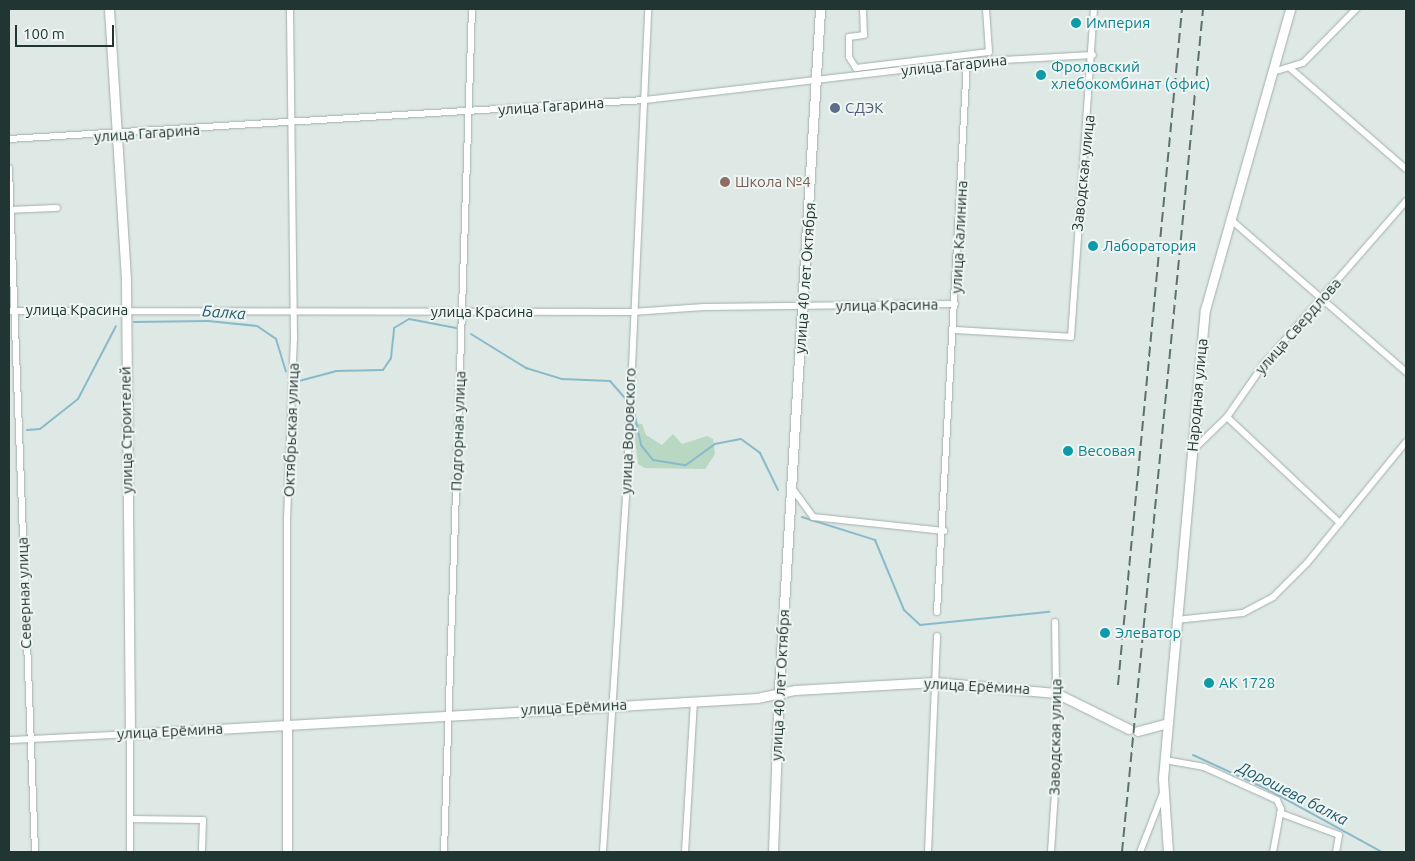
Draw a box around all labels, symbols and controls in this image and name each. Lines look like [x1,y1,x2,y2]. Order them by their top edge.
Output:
place label: Империя [1086,14,1150,32]
scale bar [18,15,116,47]
marker: Империя [1070,17,1082,29]
text: 100 m [23,25,65,42]
street label: улица Гагарина [900,50,1008,80]
place label: Фроловский хлебокомбинат (офис) [1051,57,1210,92]
marker: Фроловский хлебокомбинат (офис) [1035,69,1047,81]
street label: улица Гагарина [497,93,605,119]
place label: СДЭК [845,99,883,117]
marker: СДЭК [829,102,841,114]
street label: Заводская улица [1068,114,1098,232]
street label: улица Гагарина [93,120,201,146]
place label: Школа №4 [735,173,811,191]
marker: Школа №4 [719,176,731,188]
street label: улица Калинина [947,180,971,294]
street label: улица 40 лет Октября [791,202,819,354]
place label: Лаборатория [1103,237,1196,255]
marker: Лаборатория [1087,240,1099,252]
street label: улица Свердлова [1251,274,1345,378]
street label: улица Красина [836,295,938,315]
street label: улица Красина [26,301,128,319]
water label: Балка [202,301,246,323]
street label: улица Красина [431,303,533,321]
street label: Народная улица [1183,338,1211,452]
street label: Октябрьская улица [280,363,302,497]
street label: улица Строителей [116,366,136,494]
street label: улица Воровского [617,367,639,495]
street label: Подгорная улица [447,370,469,492]
place label: Весовая [1078,442,1136,460]
marker: Весовая [1062,445,1074,457]
street label: Северная улица [13,537,35,649]
street label: улица 40 лет Октября [767,609,793,761]
place label: Элеватор [1115,624,1181,642]
marker: Элеватор [1099,627,1111,639]
street label: улица Ерёмина [923,674,1031,698]
place label: АК 1728 [1219,674,1275,692]
marker: АК 1728 [1203,677,1215,689]
street label: Заводская улица [1045,678,1065,796]
street label: улица Ерёмина [520,695,628,719]
street label: улица Ерёмина [116,719,224,743]
water label: Дорошева балка [1235,757,1351,829]

